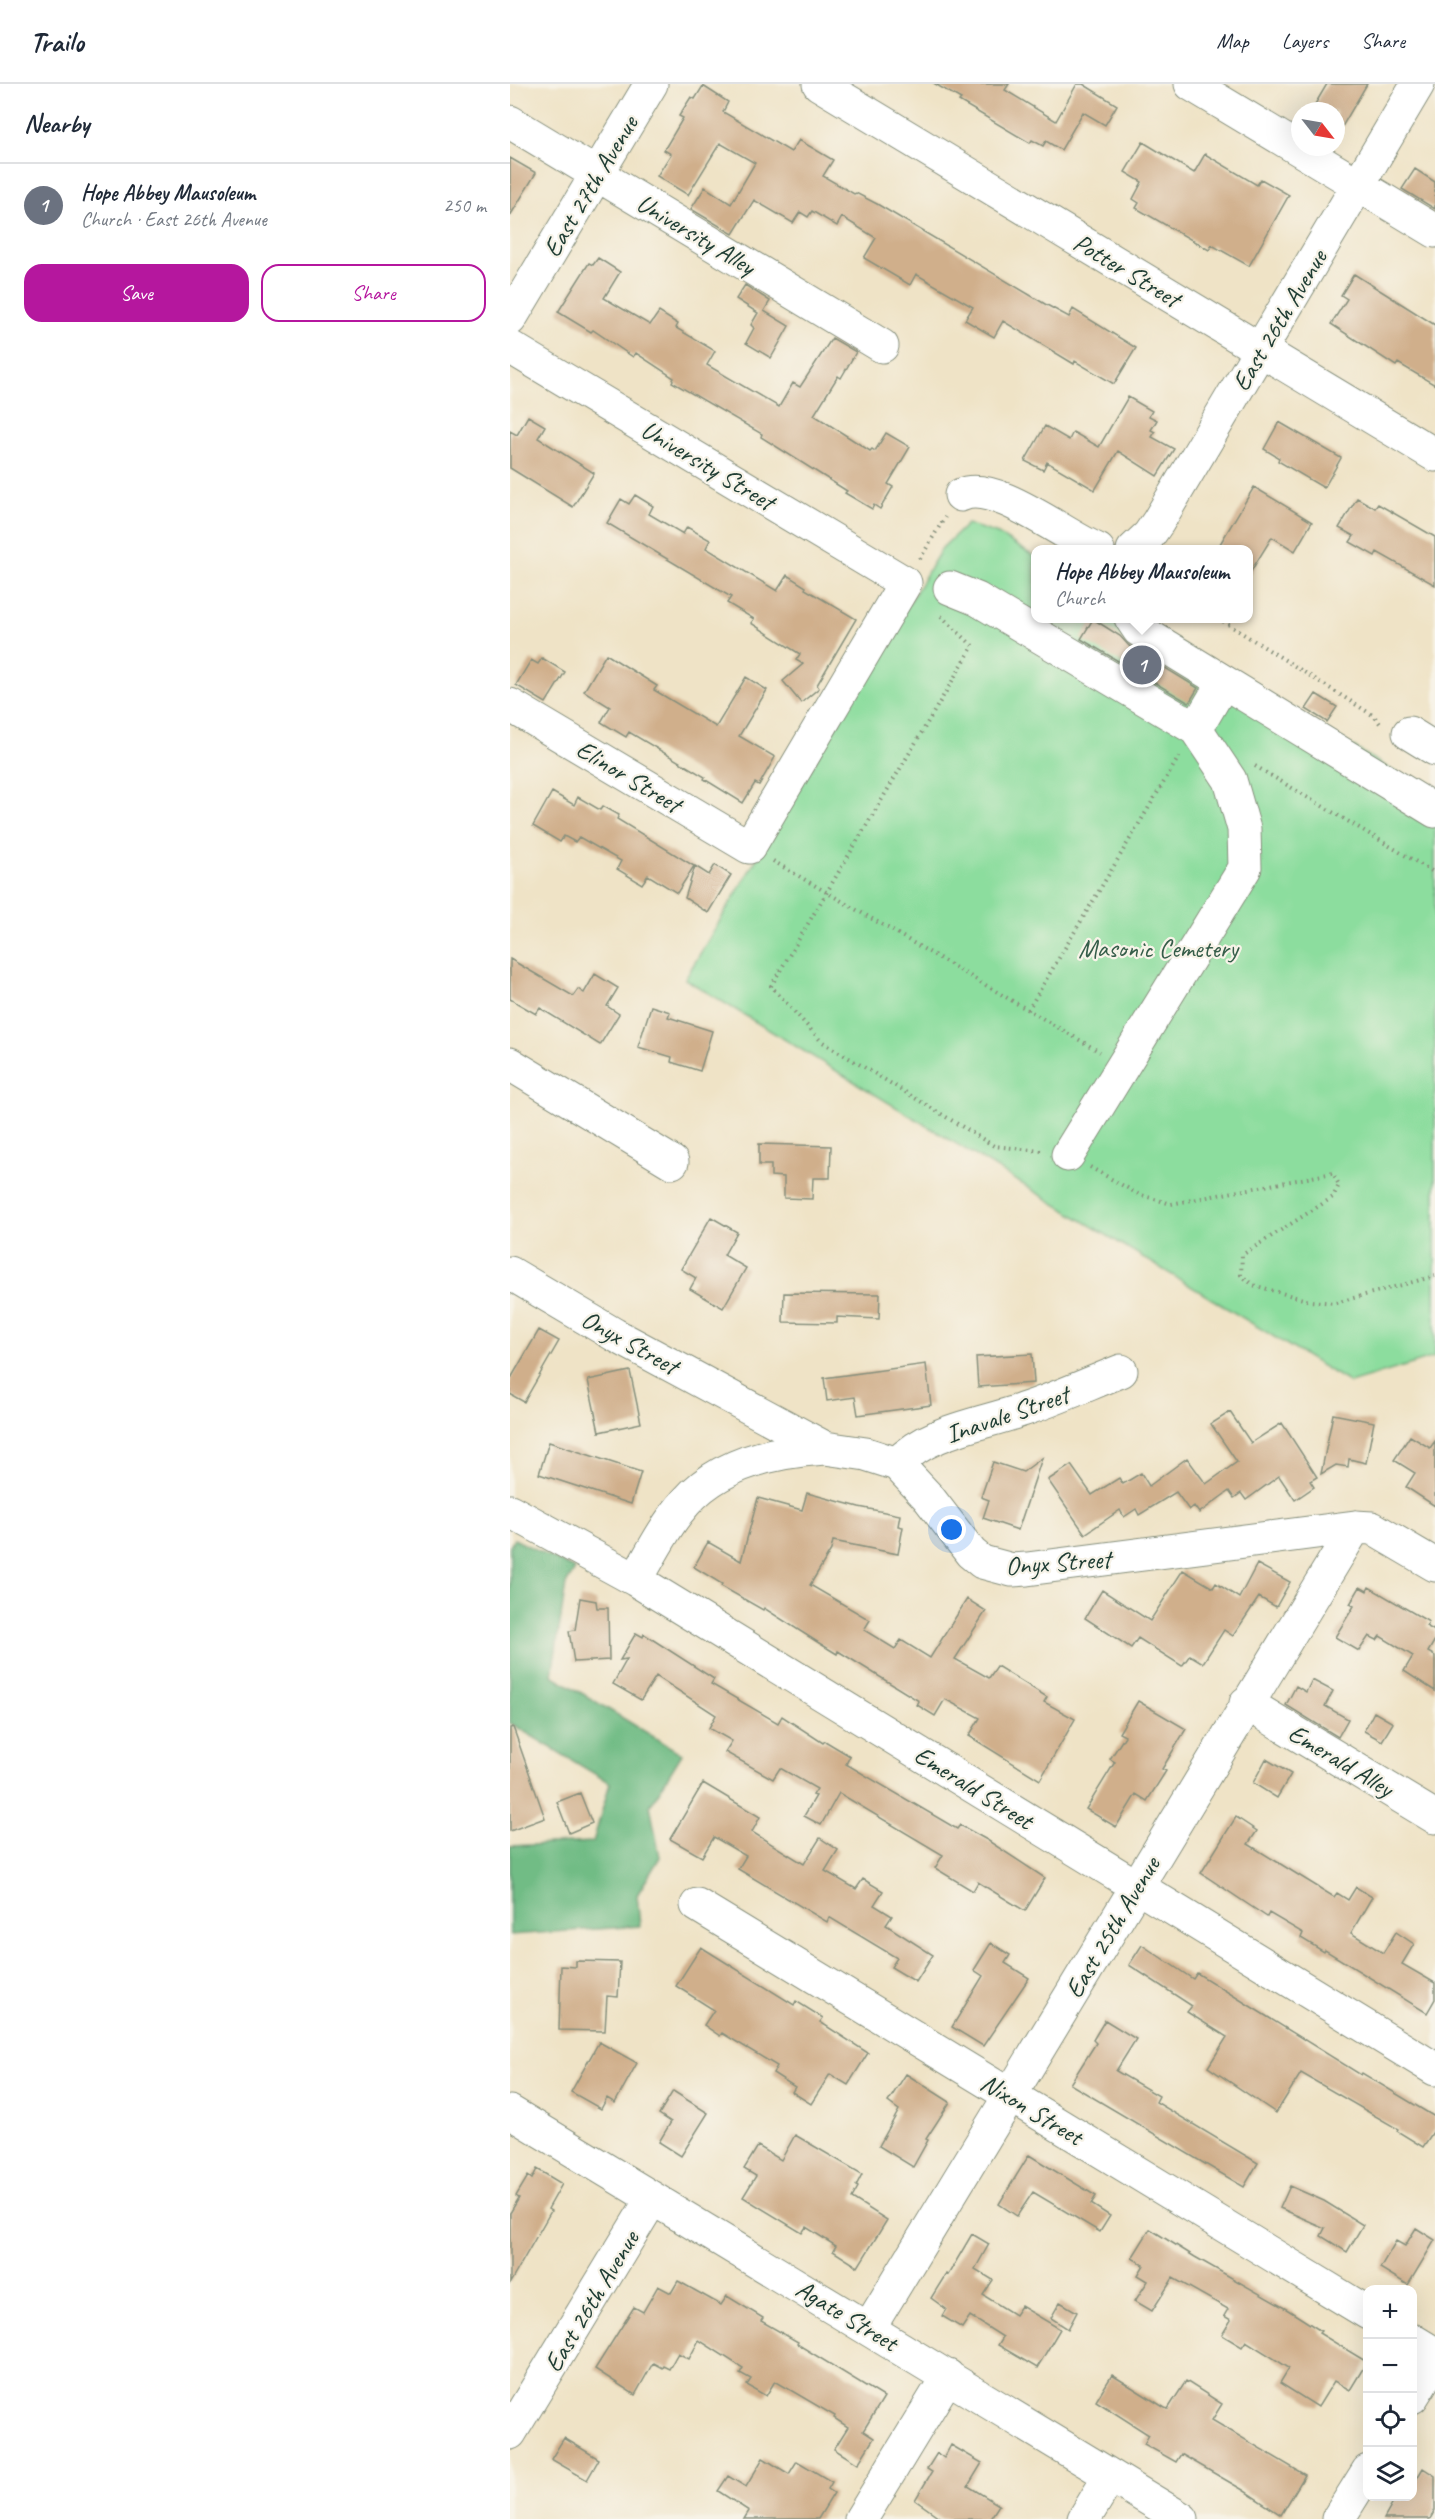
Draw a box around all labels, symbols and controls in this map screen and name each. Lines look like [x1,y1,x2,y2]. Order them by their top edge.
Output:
text: Trailo [30,24,84,59]
text: Map [1216,28,1249,54]
text: Layers [1282,28,1328,54]
text: Share [1361,28,1405,54]
north arrow [1291,102,1345,156]
text: Nearby [24,107,89,140]
street label: East 27th Avenue [535,108,646,263]
text: Hope Abbey Mausoleum [81,179,255,207]
street label: University Alley [631,186,763,284]
text: 1 [39,193,48,218]
text: 250 m [443,193,486,218]
text: Church · East 26th Avenue [81,207,267,232]
street label: Potter Street [1067,226,1189,317]
street label: East 26th Avenue [1224,242,1335,397]
button: Save [24,264,249,322]
button: Share [261,264,486,322]
street label: University Street [635,413,783,520]
popup [1031,545,1253,623]
text: Hope Abbey Mausoleum [1055,558,1229,586]
text: Church [1055,586,1105,611]
pin: 1 [1122,642,1162,688]
street label: Elinor Street [570,732,690,822]
park label: Masonic Cemetery [1078,932,1240,965]
street label: Onyx Street [576,1302,687,1384]
street label: Inavale Street [941,1377,1076,1451]
your location [937,1515,966,1544]
street label: Onyx Street [1004,1542,1115,1583]
street label: Emerald Alley [1282,1716,1401,1806]
street label: Emerald Street [908,1738,1041,1838]
street label: East 25th Avenue [1057,1849,1168,2004]
street label: Nixon Street [975,2066,1091,2154]
street label: East 26th Avenue [536,2223,647,2378]
street label: Agate Street [790,2272,906,2360]
map controls [1363,2285,1417,2501]
button: + [1363,2285,1417,2339]
button: − [1363,2339,1417,2393]
button: locate [1363,2393,1417,2447]
button: layers [1363,2447,1417,2501]

